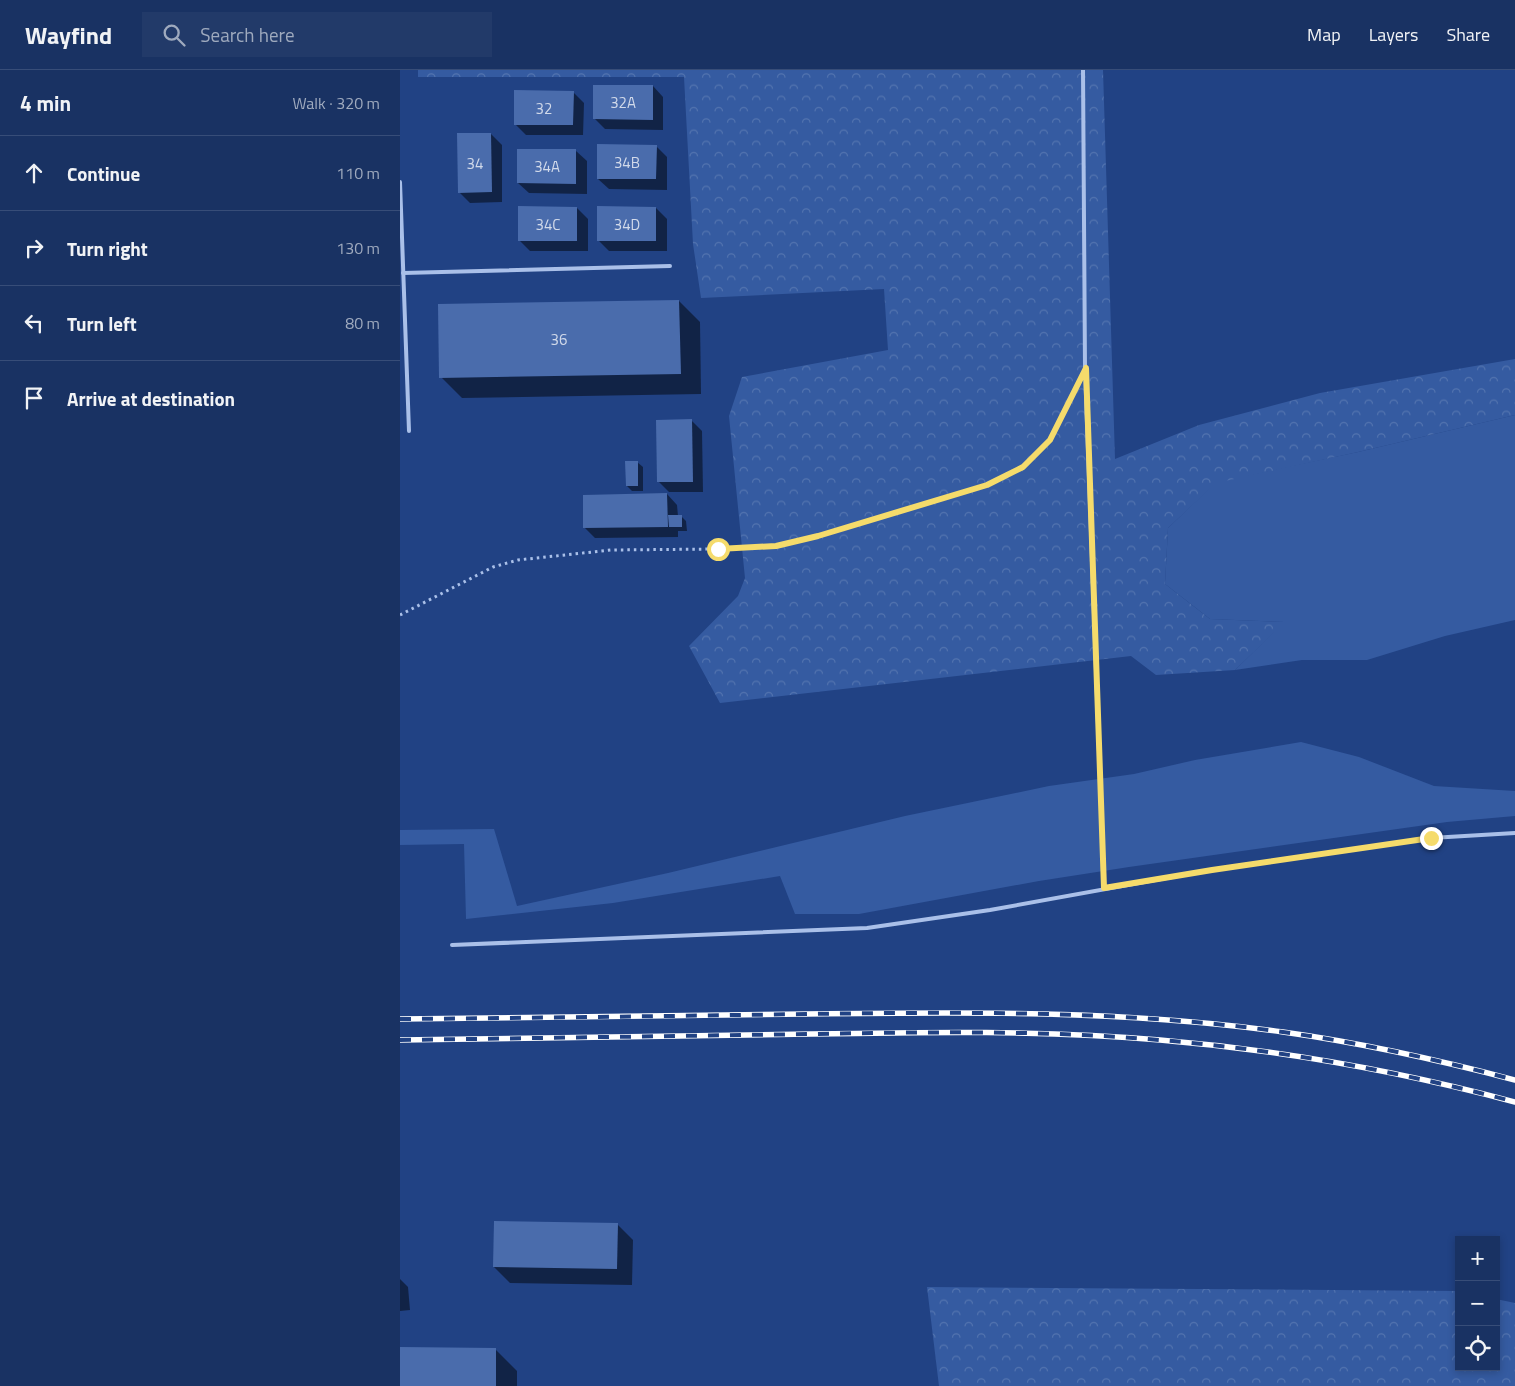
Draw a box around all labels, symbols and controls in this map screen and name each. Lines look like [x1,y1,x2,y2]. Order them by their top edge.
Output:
search box [142,12,492,57]
text: Wayfind [25,17,112,53]
text: Search here [200,20,295,49]
icon: search [160,21,188,49]
text: Map [1307,21,1341,48]
text: Layers [1369,21,1418,48]
text: Share [1446,21,1490,48]
text: 4 min [20,87,71,119]
text: Walk · 320 m [292,91,380,115]
house number: 32A [610,91,636,114]
house number: 32 [536,97,552,120]
house number: 34B [614,151,640,174]
house number: 34 [467,152,483,175]
house number: 34A [534,155,560,178]
icon: ahead [20,159,48,187]
text: Continue [67,159,140,188]
text: 110 m [336,161,380,185]
house number: 34C [536,213,560,236]
house number: 34D [614,213,640,236]
icon: right [20,234,48,262]
text: Turn right [67,234,148,263]
text: 130 m [336,236,380,260]
icon: left [20,309,48,337]
text: Turn left [67,309,137,338]
text: 80 m [345,311,380,335]
house number: 36 [551,328,567,351]
icon: arrive [20,384,48,412]
text: Arrive at destination [67,384,235,413]
route start [707,538,730,561]
route end [1420,827,1443,850]
map controls [1455,1236,1500,1371]
button: + [1455,1236,1500,1281]
button: − [1455,1281,1500,1326]
button: locate [1455,1326,1500,1371]

